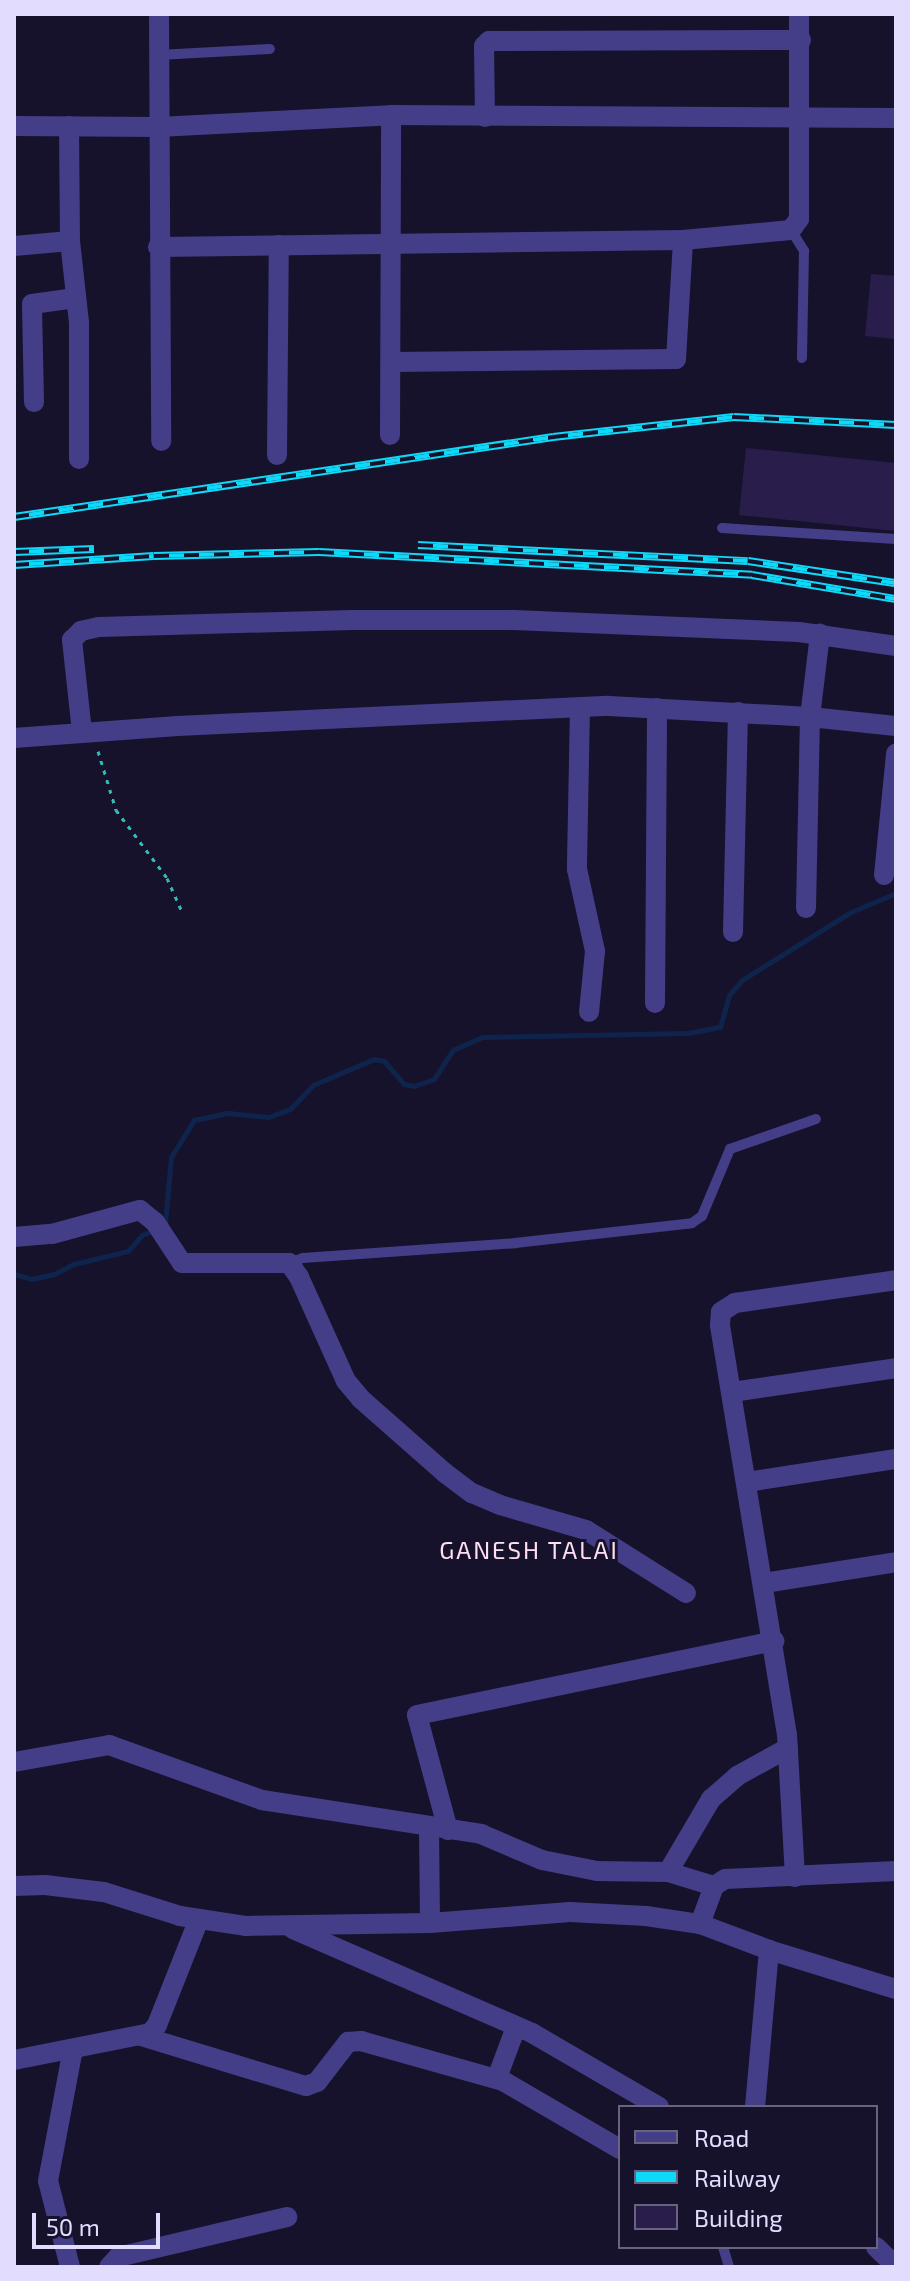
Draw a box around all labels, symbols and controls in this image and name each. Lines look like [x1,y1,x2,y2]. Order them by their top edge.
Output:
district label: GANESH TALAI [439,1536,619,1564]
legend [618,2105,878,2249]
text: Road [694,2123,749,2152]
text: Railway [694,2163,780,2192]
scale bar [36,2197,164,2247]
text: Building [694,2203,783,2232]
text: 50 m [46,2212,100,2241]

